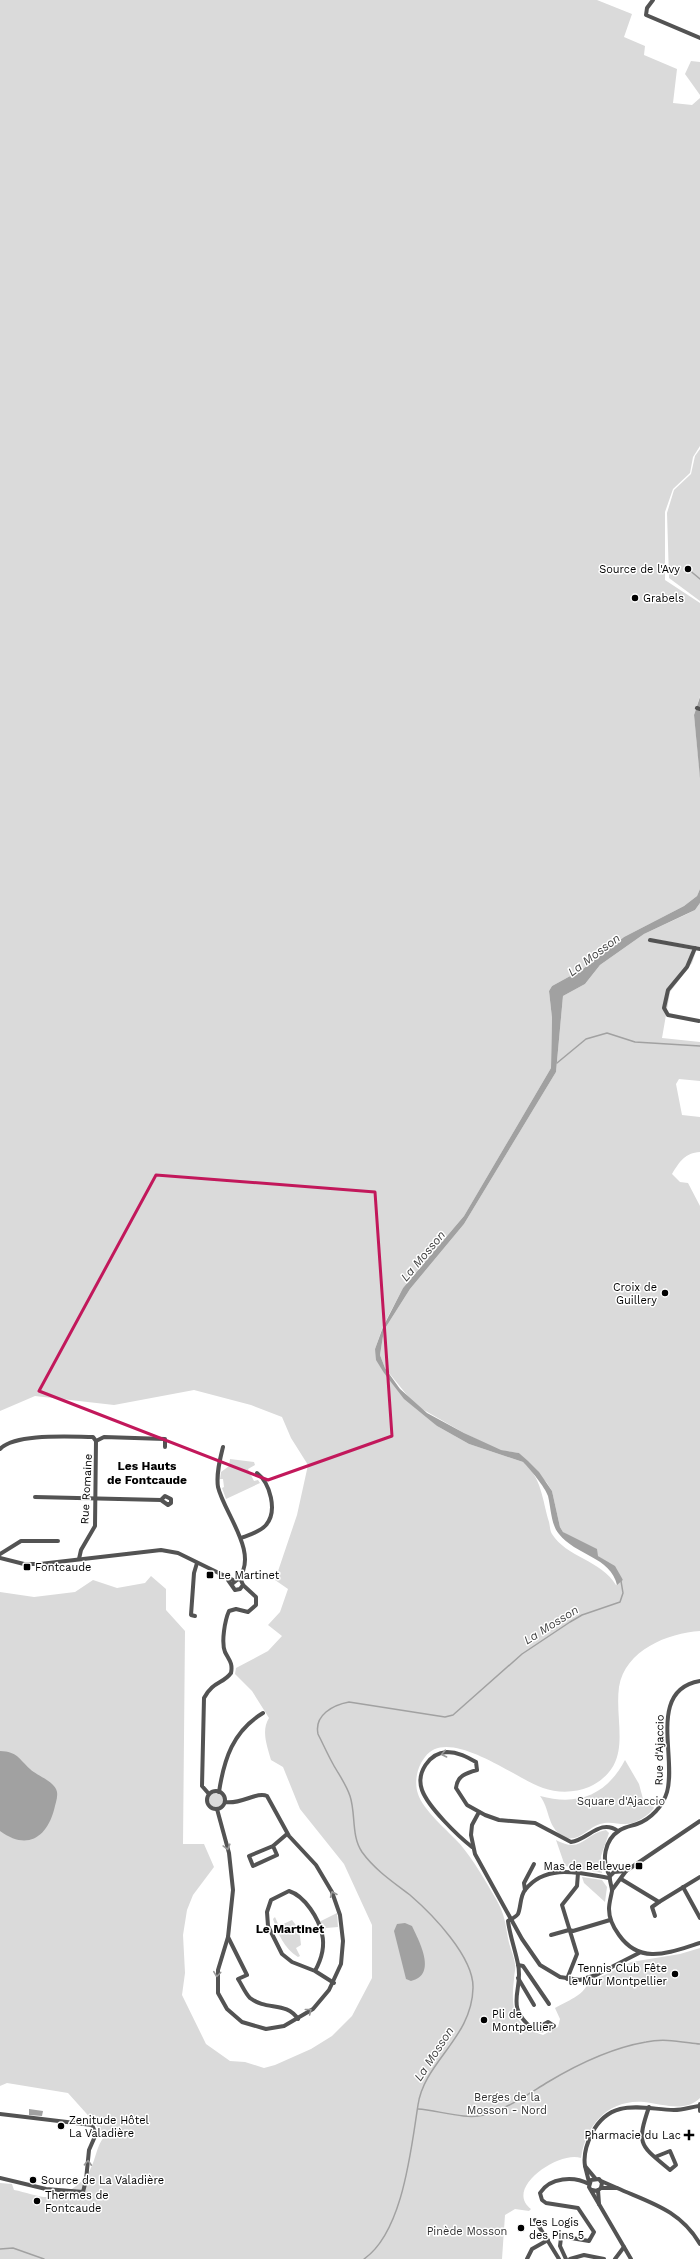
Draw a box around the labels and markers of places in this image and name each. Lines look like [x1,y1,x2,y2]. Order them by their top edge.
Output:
place label: Source de l'Avy [599,563,680,576]
marker: Source de l'Avy [683,564,693,574]
place label: Grabels [643,592,684,605]
marker: Grabels [630,593,640,603]
place label: Croix de Guillery [613,1281,657,1307]
marker: Croix de Guillery [660,1288,670,1298]
place label: Fontcaude [35,1561,91,1574]
marker: Fontcaude [22,1562,32,1572]
place label: Le Martinet [218,1569,280,1582]
marker: Le Martinet [205,1570,215,1580]
place label: Mas de Bellevue [544,1860,631,1873]
marker: Mas de Bellevue [634,1861,644,1871]
place label: Tennis Club Fête le Mur Montpellier [568,1962,668,1988]
marker: Tennis Club Fête le Mur Montpellier [670,1969,680,1979]
place label: Pli de Montpellier [492,2008,553,2034]
marker: Pli de Montpellier [479,2015,489,2025]
place label: Zenitude Hôtel La Valadière [69,2114,150,2140]
marker: Zenitude Hôtel La Valadière [56,2121,66,2131]
place label: Pharmacie du Lac [584,2129,681,2142]
marker: Pharmacie du Lac [684,2130,694,2140]
place label: Source de La Valadière [41,2174,164,2187]
marker: Source de La Valadière [28,2175,38,2185]
place label: Thermes de Fontcaude [45,2189,109,2215]
marker: Thermes de Fontcaude [32,2196,42,2206]
place label: Les Logis des Pins 5 [529,2216,584,2242]
marker: Les Logis des Pins 5 [516,2223,526,2233]

